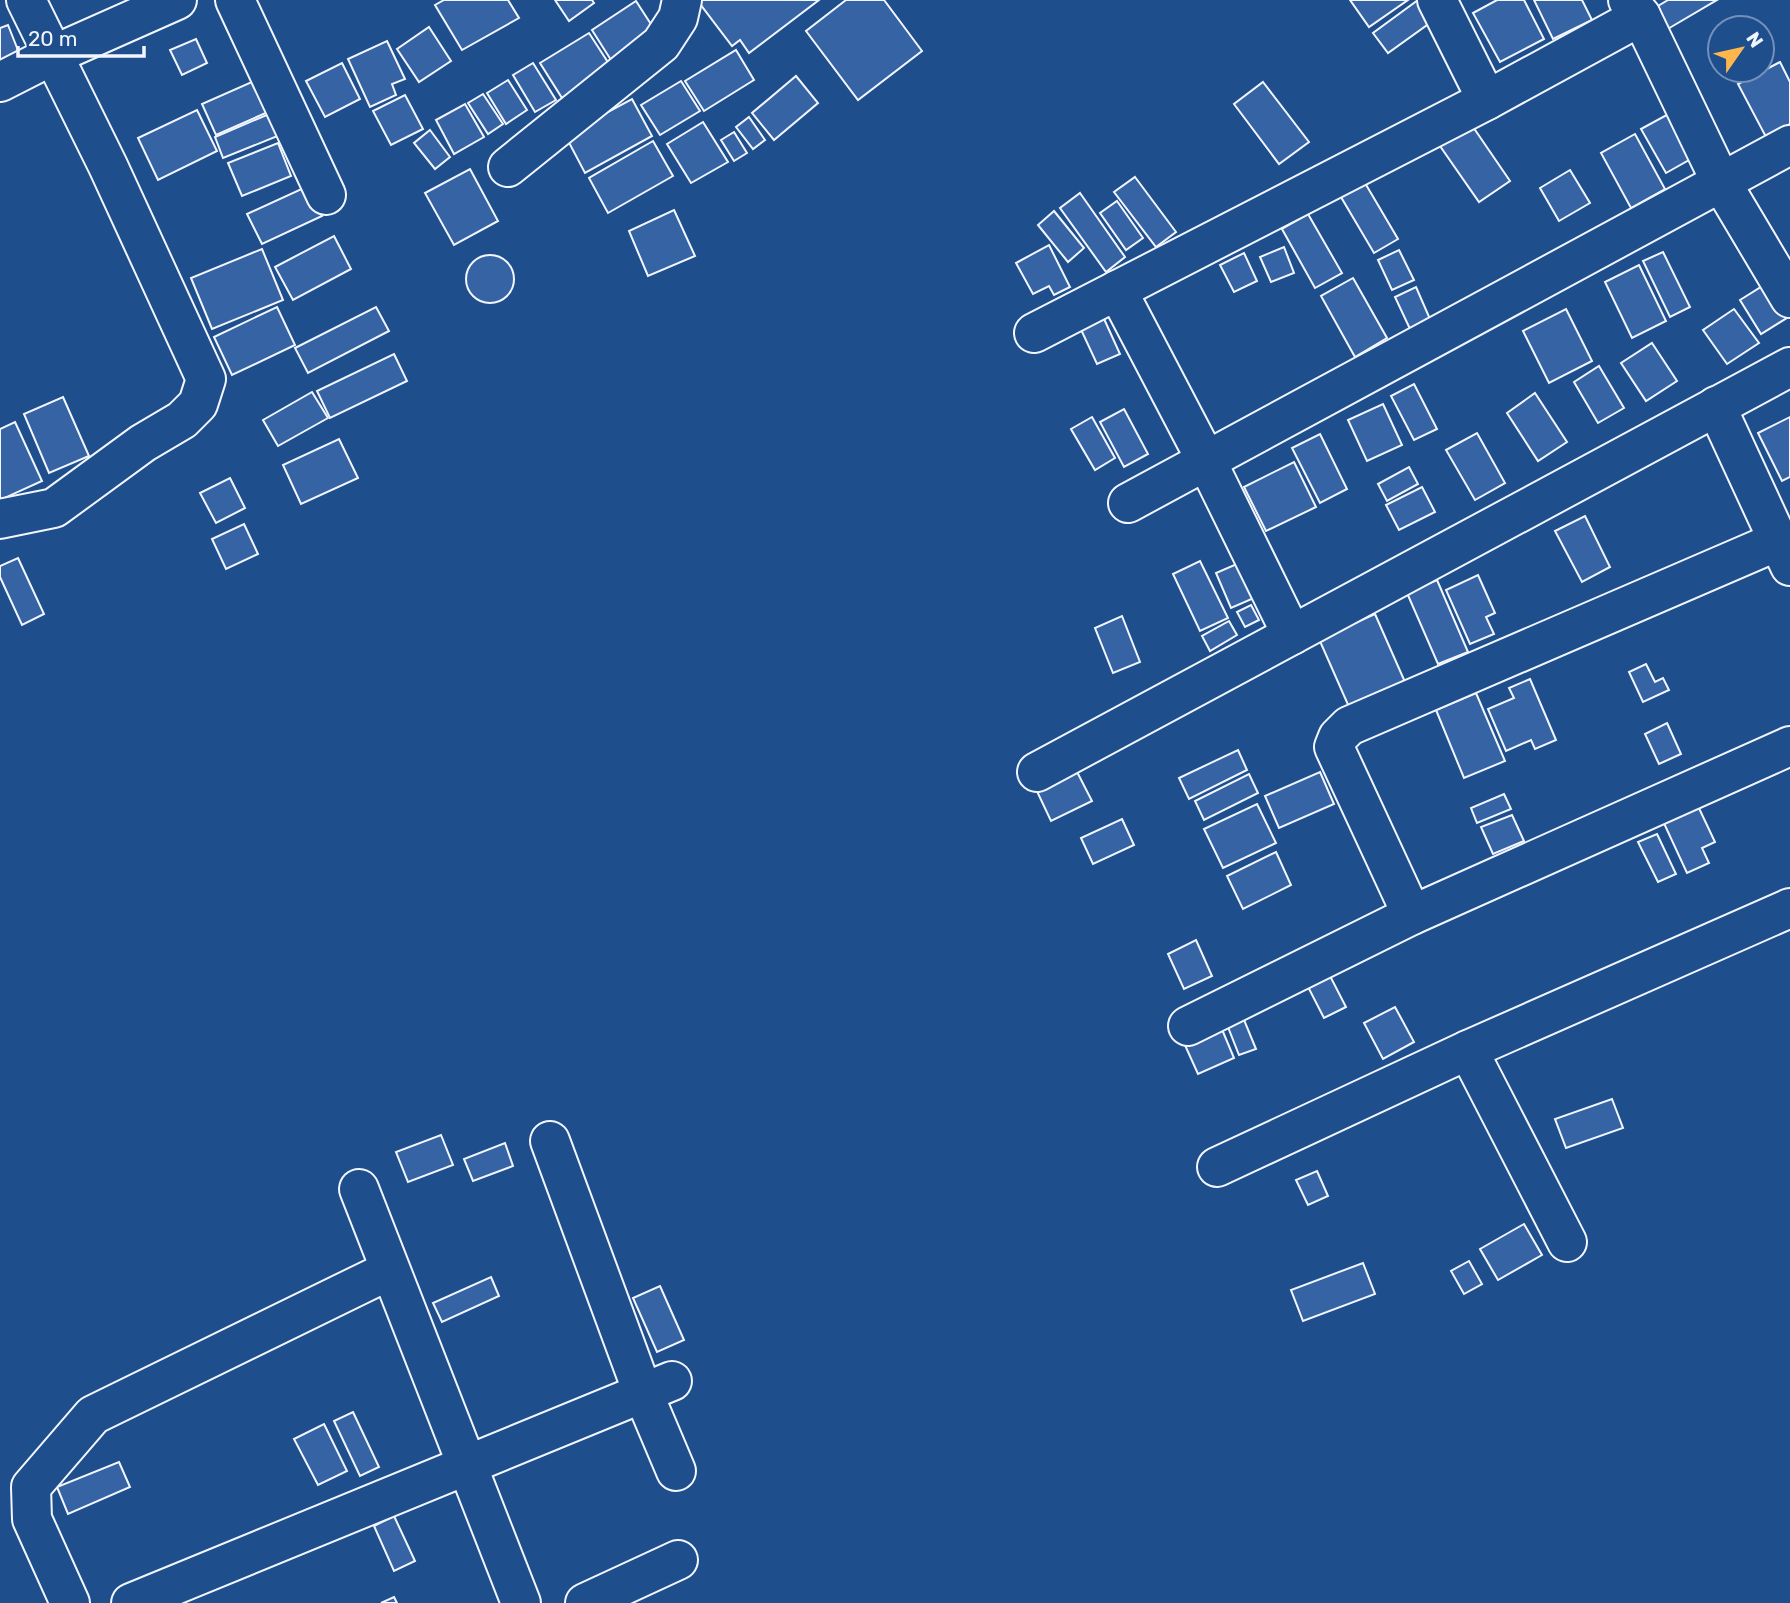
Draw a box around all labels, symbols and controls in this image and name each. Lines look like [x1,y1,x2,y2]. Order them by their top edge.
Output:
scale bar [18,14,144,58]
north arrow [1706,14,1776,84]
text: 20 m [28,26,77,51]
text: N [1741,28,1768,52]

